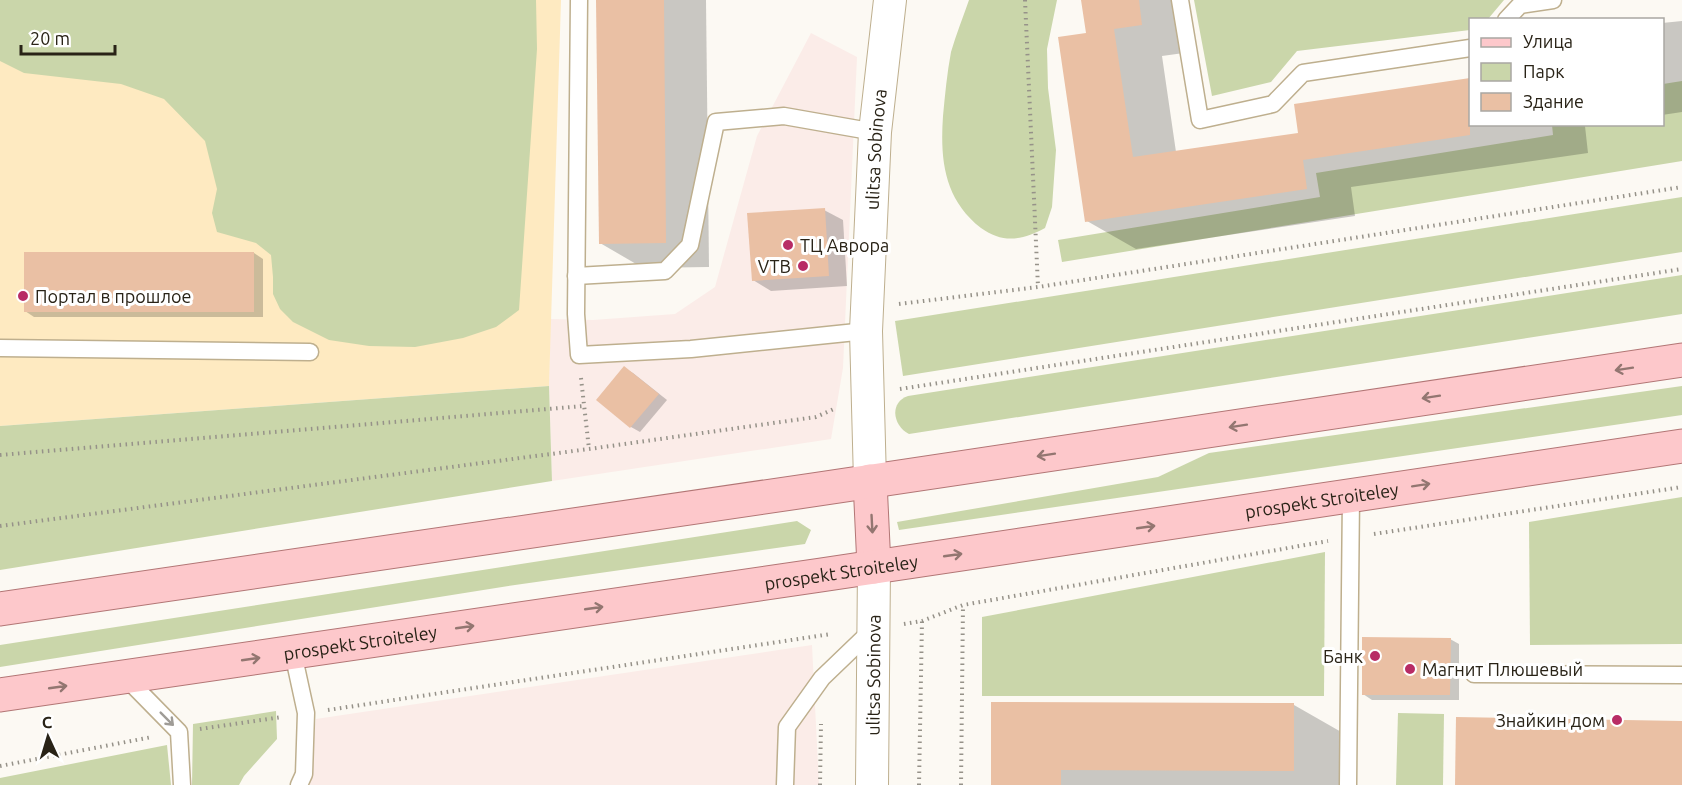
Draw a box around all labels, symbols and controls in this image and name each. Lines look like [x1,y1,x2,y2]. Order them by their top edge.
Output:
scale bar [21,18,116,56]
legend [1469,18,1664,126]
text: 20 m [30,28,70,48]
text: Улица [1523,31,1573,51]
text: Парк [1523,61,1564,81]
street label: ulitsa Sobinova [861,88,890,210]
text: Здание [1523,91,1584,111]
place label: ТЦ Аврора [800,235,889,255]
marker: ТЦ Аврора [781,238,795,252]
place label: VTB [758,256,791,276]
marker: VTB [796,259,810,273]
place label: Портал в прошлое [35,286,191,306]
marker: Портал в прошлое [16,289,30,303]
one-way arrow [1615,363,1635,374]
one-way arrow [1422,392,1442,403]
one-way arrow [1229,421,1249,432]
one-way arrow [1036,450,1056,461]
street label: prospekt Stroiteley [1244,479,1400,521]
one-way arrow [1411,480,1431,491]
one-way arrow [867,514,878,534]
one-way arrow [1135,521,1155,532]
one-way arrow [942,550,962,561]
street label: prospekt Stroiteley [763,551,919,593]
one-way arrow [583,603,603,614]
street label: ulitsa Sobinova [862,614,884,736]
street label: prospekt Stroiteley [282,621,439,663]
one-way arrow [454,622,474,633]
place label: Банк [1323,646,1363,666]
marker: Банк [1368,649,1382,663]
one-way arrow [240,653,260,664]
place label: Магнит Плюшевый [1422,659,1583,679]
marker: Магнит Плюшевый [1403,662,1417,676]
one-way arrow [48,682,67,693]
north arrow [18,707,78,767]
place label: Знайкин дом [1496,710,1605,730]
one-way arrow [159,712,174,727]
text: С [41,713,53,731]
marker: Знайкин дом [1610,713,1624,727]

